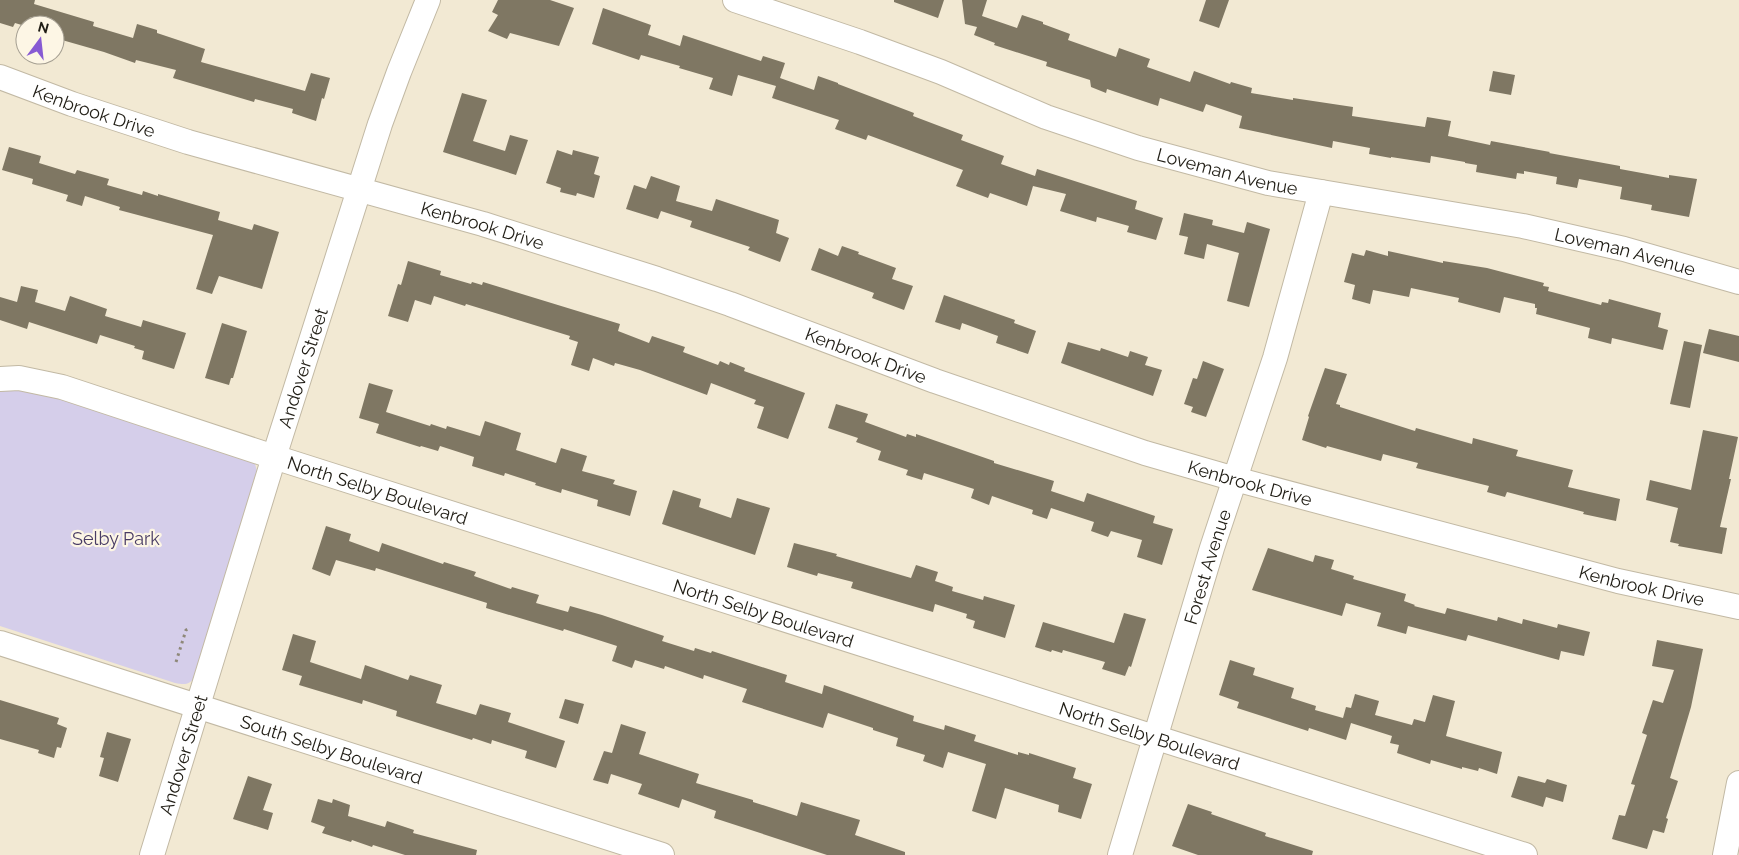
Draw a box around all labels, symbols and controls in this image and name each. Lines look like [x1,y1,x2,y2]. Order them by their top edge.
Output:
north arrow [15,15,65,65]
text: N [36,18,51,37]
street label: Kenbrook Drive [30,80,158,141]
street label: Loveman Avenue [1155,143,1300,198]
street label: Kenbrook Drive [418,197,547,253]
street label: Loveman Avenue [1553,223,1698,280]
street label: Andover Street [274,305,331,430]
street label: Kenbrook Drive [802,323,930,388]
street label: North Selby Boulevard [285,451,470,529]
street label: Kenbrook Drive [1186,455,1315,510]
street label: Forest Avenue [1179,506,1235,627]
park label: Selby Park [72,528,160,549]
street label: Kenbrook Drive [1577,561,1707,610]
street label: North Selby Boulevard [671,574,856,651]
street label: Andover Street [154,692,211,817]
street label: North Selby Boulevard [1057,697,1242,774]
street label: South Selby Boulevard [238,710,425,788]

